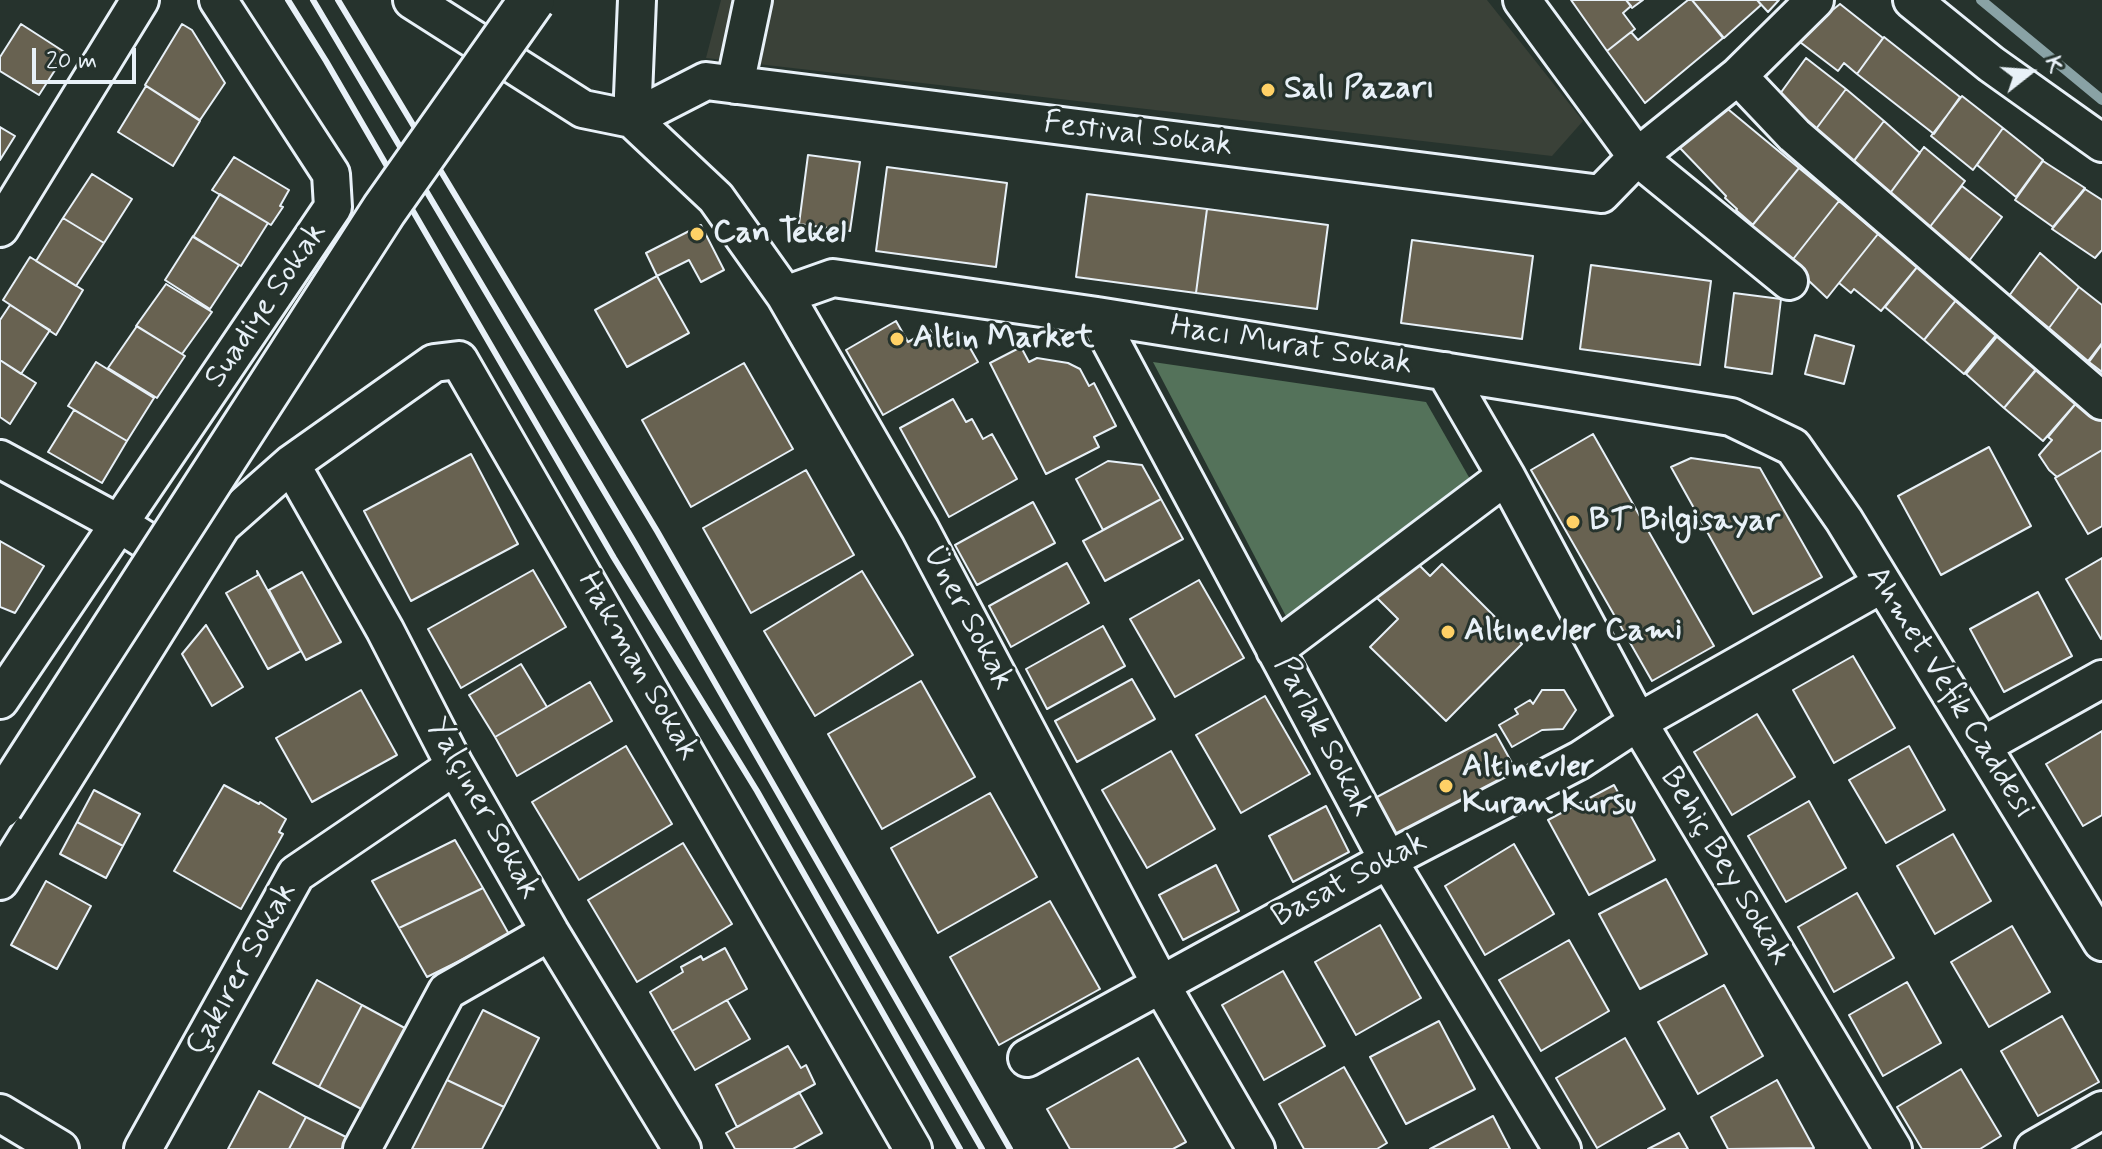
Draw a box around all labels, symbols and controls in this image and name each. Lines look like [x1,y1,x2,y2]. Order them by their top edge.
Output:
scale bar [36,32,140,82]
north arrow [1990,32,2070,112]
text: 20 m [46,46,97,77]
text: K [2037,53,2069,76]
place label: Salı Pazarı [1284,71,1435,109]
marker: Salı Pazarı [1259,81,1277,99]
street label: Festival Sokak [1042,105,1234,167]
place label: Can Tekel [713,215,846,253]
street label: Suadiye Sokak [198,216,336,396]
marker: Can Tekel [688,225,706,243]
street label: Hacı Murat Sokak [1167,309,1415,385]
place label: Altın Market [913,320,1094,358]
marker: Altın Market [888,330,906,348]
place label: BT Bilgisayar [1589,503,1780,541]
marker: BT Bilgisayar [1564,513,1582,531]
street label: Üner Sokak [913,539,1021,697]
street label: Ahmet Vefik Caddesi [1856,560,2042,826]
street label: Hakman Sokak [568,566,706,768]
place label: Altınevler Cami [1464,613,1682,651]
marker: Altınevler Cami [1439,623,1457,641]
street label: Parlak Sokak [1264,650,1380,824]
street label: Yalçıner Sokak [416,712,548,906]
place label: Altınevler Kuran Kursu [1462,749,1636,824]
street label: Behiç Bey Sokak [1650,761,1798,973]
marker: Altınevler Kuran Kursu [1437,777,1455,795]
street label: Basat Sokak [1266,824,1434,938]
street label: Çakırer Sokak [179,876,307,1064]

